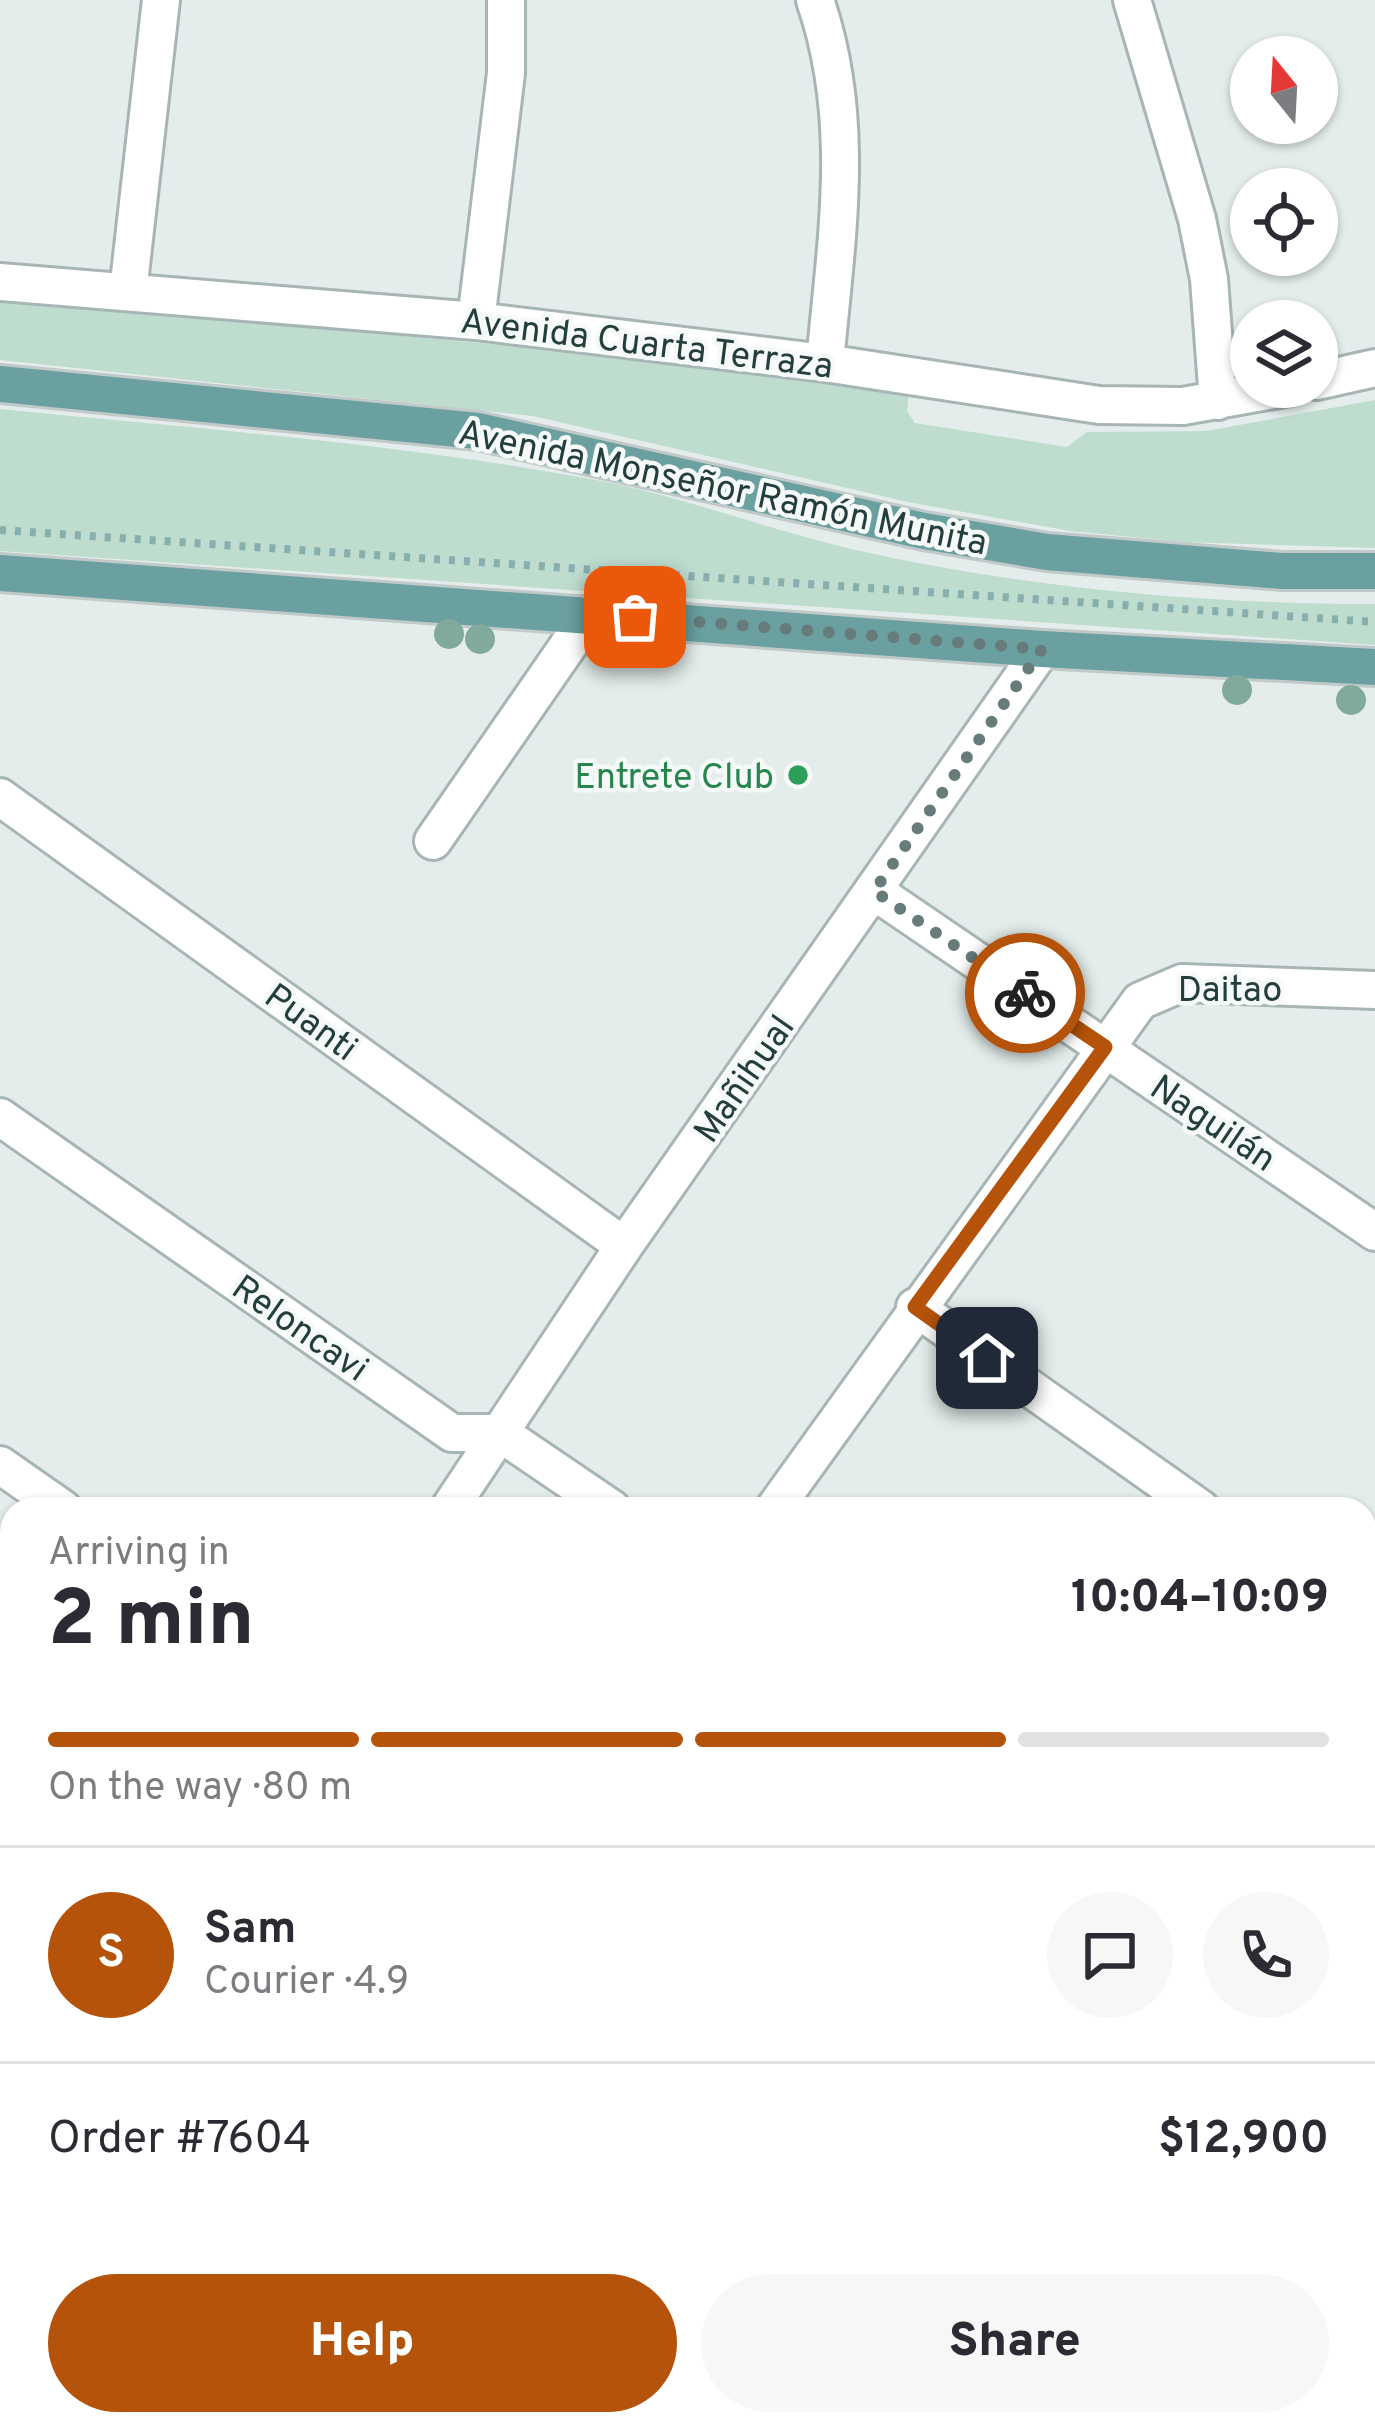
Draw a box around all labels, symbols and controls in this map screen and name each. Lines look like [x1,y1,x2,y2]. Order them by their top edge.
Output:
north arrow [1230,36,1338,144]
map controls [1230,36,1338,408]
button: locate [1230,168,1338,276]
street label: Avenida Cuarta Terraza [457,300,836,392]
button: layers [1230,300,1338,408]
street label: Avenida Monseñor Ramón Munita [453,411,991,569]
pin [584,566,686,668]
icon: bag [602,584,668,650]
place label: Entrete Club [574,756,774,802]
marker: Entrete Club [785,762,811,788]
courier [965,933,1085,1053]
icon: bike [992,960,1058,1026]
street label: Daitao [1178,969,1282,1015]
street label: Puanti [254,975,365,1073]
street label: Mañihual [686,1007,807,1153]
street label: Naguilán [1140,1066,1284,1184]
street label: Reloncavi [221,1267,376,1394]
pin [936,1307,1038,1409]
icon: home [954,1325,1020,1391]
text: Arriving in [48,1530,230,1579]
text: 10:04–10:09 [1071,1571,1329,1628]
text: 2 min [48,1574,254,1673]
text: On the way · 80 m [48,1765,352,1814]
button: chat [1047,1892,1173,2018]
button: phone [1203,1892,1329,2018]
text: Sam [204,1902,296,1959]
text: S [97,1926,125,1983]
text: Courier · 4.9 [204,1959,409,2008]
text: Order #7604 [48,2112,311,2169]
text: $12,900 [1158,2112,1329,2169]
button: Help [48,2274,677,2412]
button: Share [701,2274,1329,2412]

